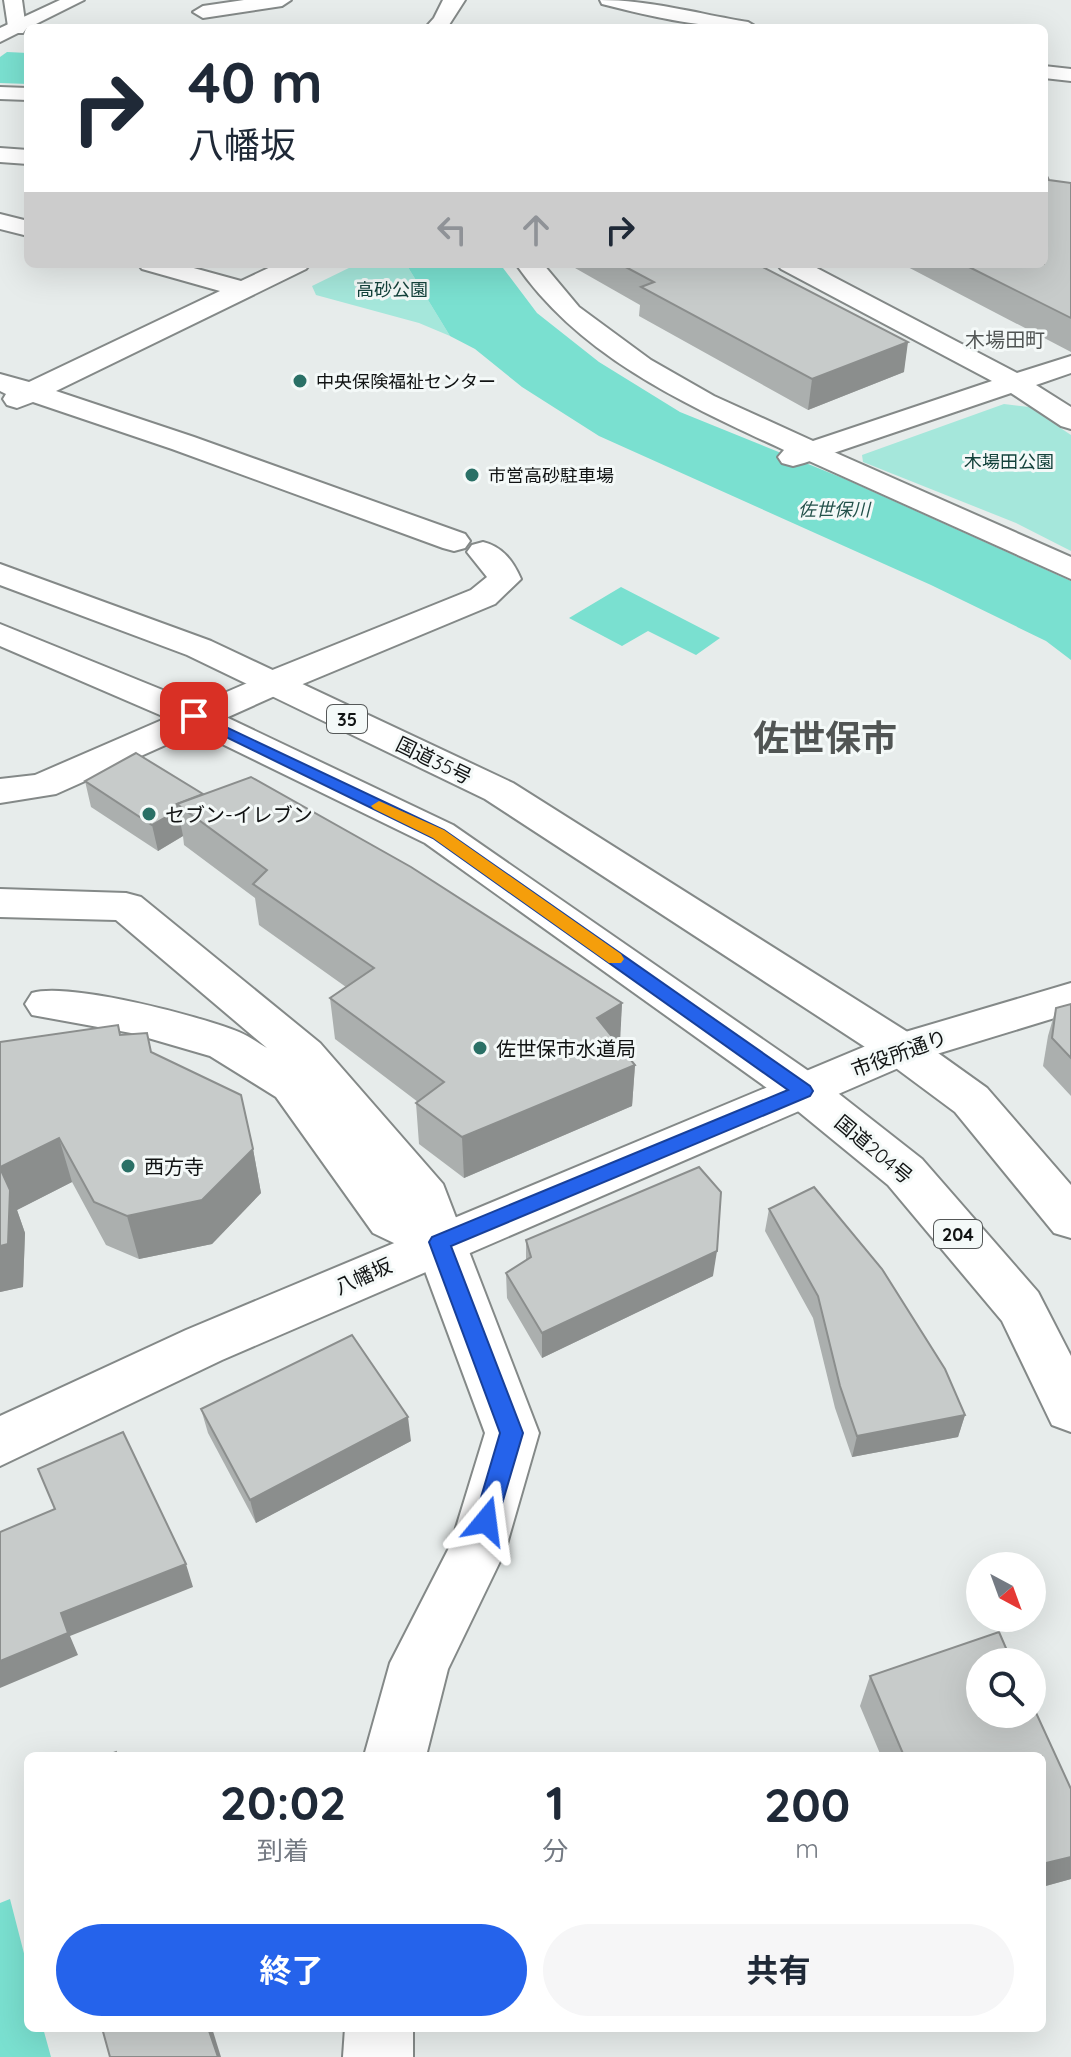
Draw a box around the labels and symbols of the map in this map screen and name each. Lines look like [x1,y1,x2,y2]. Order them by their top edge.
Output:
park label: 高砂公園 [356,278,428,301]
district label: 木場田町 [965,327,1045,352]
place label: 中央保険福祉センター [316,370,496,393]
marker: 中央保険福祉センター [291,372,309,390]
park label: 木場田公園 [964,450,1054,473]
place label: 市営高砂駐車場 [488,464,614,487]
marker: 市営高砂駐車場 [463,466,481,484]
water label: 佐世保川 [798,498,872,521]
pin [160,682,228,750]
road number: 35 [327,705,367,733]
district label: 佐世保市 [753,715,897,760]
street label: 国道35号 [392,731,476,789]
place label: セブン-イレブン [165,802,313,827]
marker: セブン-イレブン [140,805,158,823]
street label: 市役所通り [848,1024,950,1082]
place label: 佐世保市水道局 [496,1036,636,1061]
marker: 佐世保市水道局 [471,1039,489,1057]
street label: 国道204号 [830,1109,918,1189]
place label: 西方寺 [144,1154,204,1179]
marker: 西方寺 [119,1157,137,1175]
road number: 204 [934,1220,982,1248]
street label: 八幡坂 [331,1252,395,1300]
position arrow [444,1479,528,1563]
north arrow [966,1552,1046,1632]

